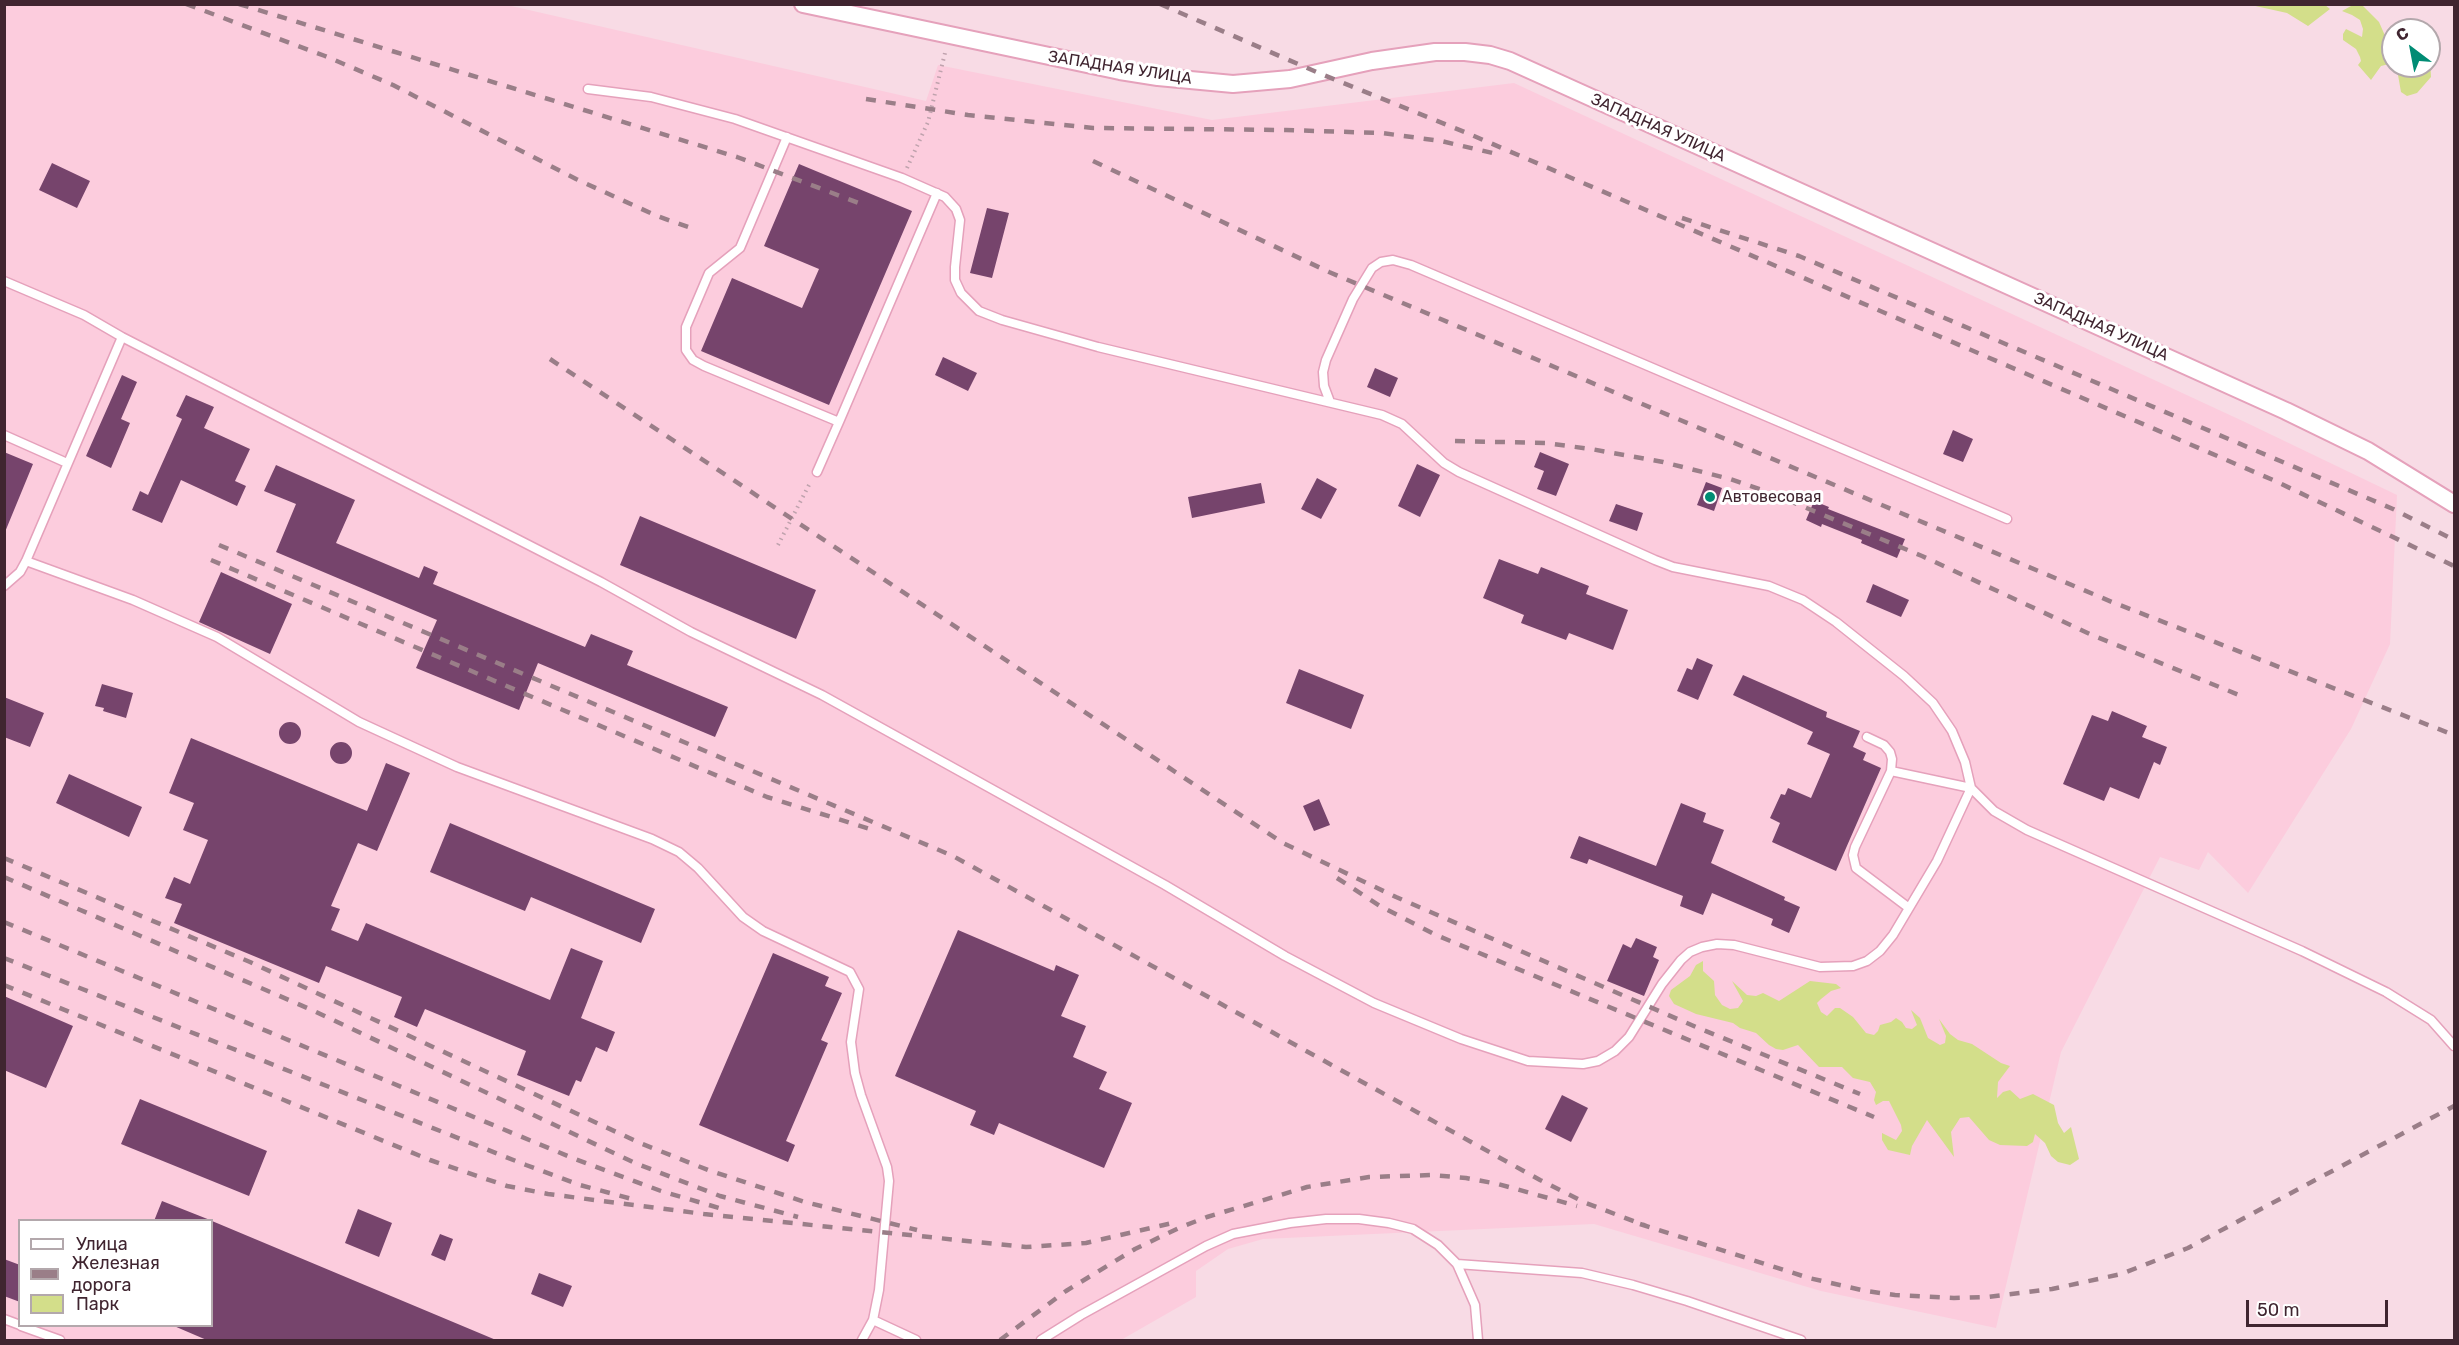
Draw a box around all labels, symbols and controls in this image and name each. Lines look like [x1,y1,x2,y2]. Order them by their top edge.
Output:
north arrow [2381,18,2441,78]
text: С [2392,23,2412,45]
street label: ЗАПАДНАЯ УЛИЦА [1047,47,1193,89]
street label: ЗАПАДНАЯ УЛИЦА [1588,90,1728,166]
street label: ЗАПАДНАЯ УЛИЦА [2031,289,2171,365]
place label: Автовесовая [1722,487,1822,507]
marker: Автовесовая [1703,490,1717,504]
legend [18,1219,213,1327]
text: Улица [76,1233,128,1255]
text: Железная дорога [71,1252,160,1296]
scale bar [2249,1288,2392,1326]
text: Парк [76,1293,119,1315]
text: 50 m [2257,1299,2300,1321]

